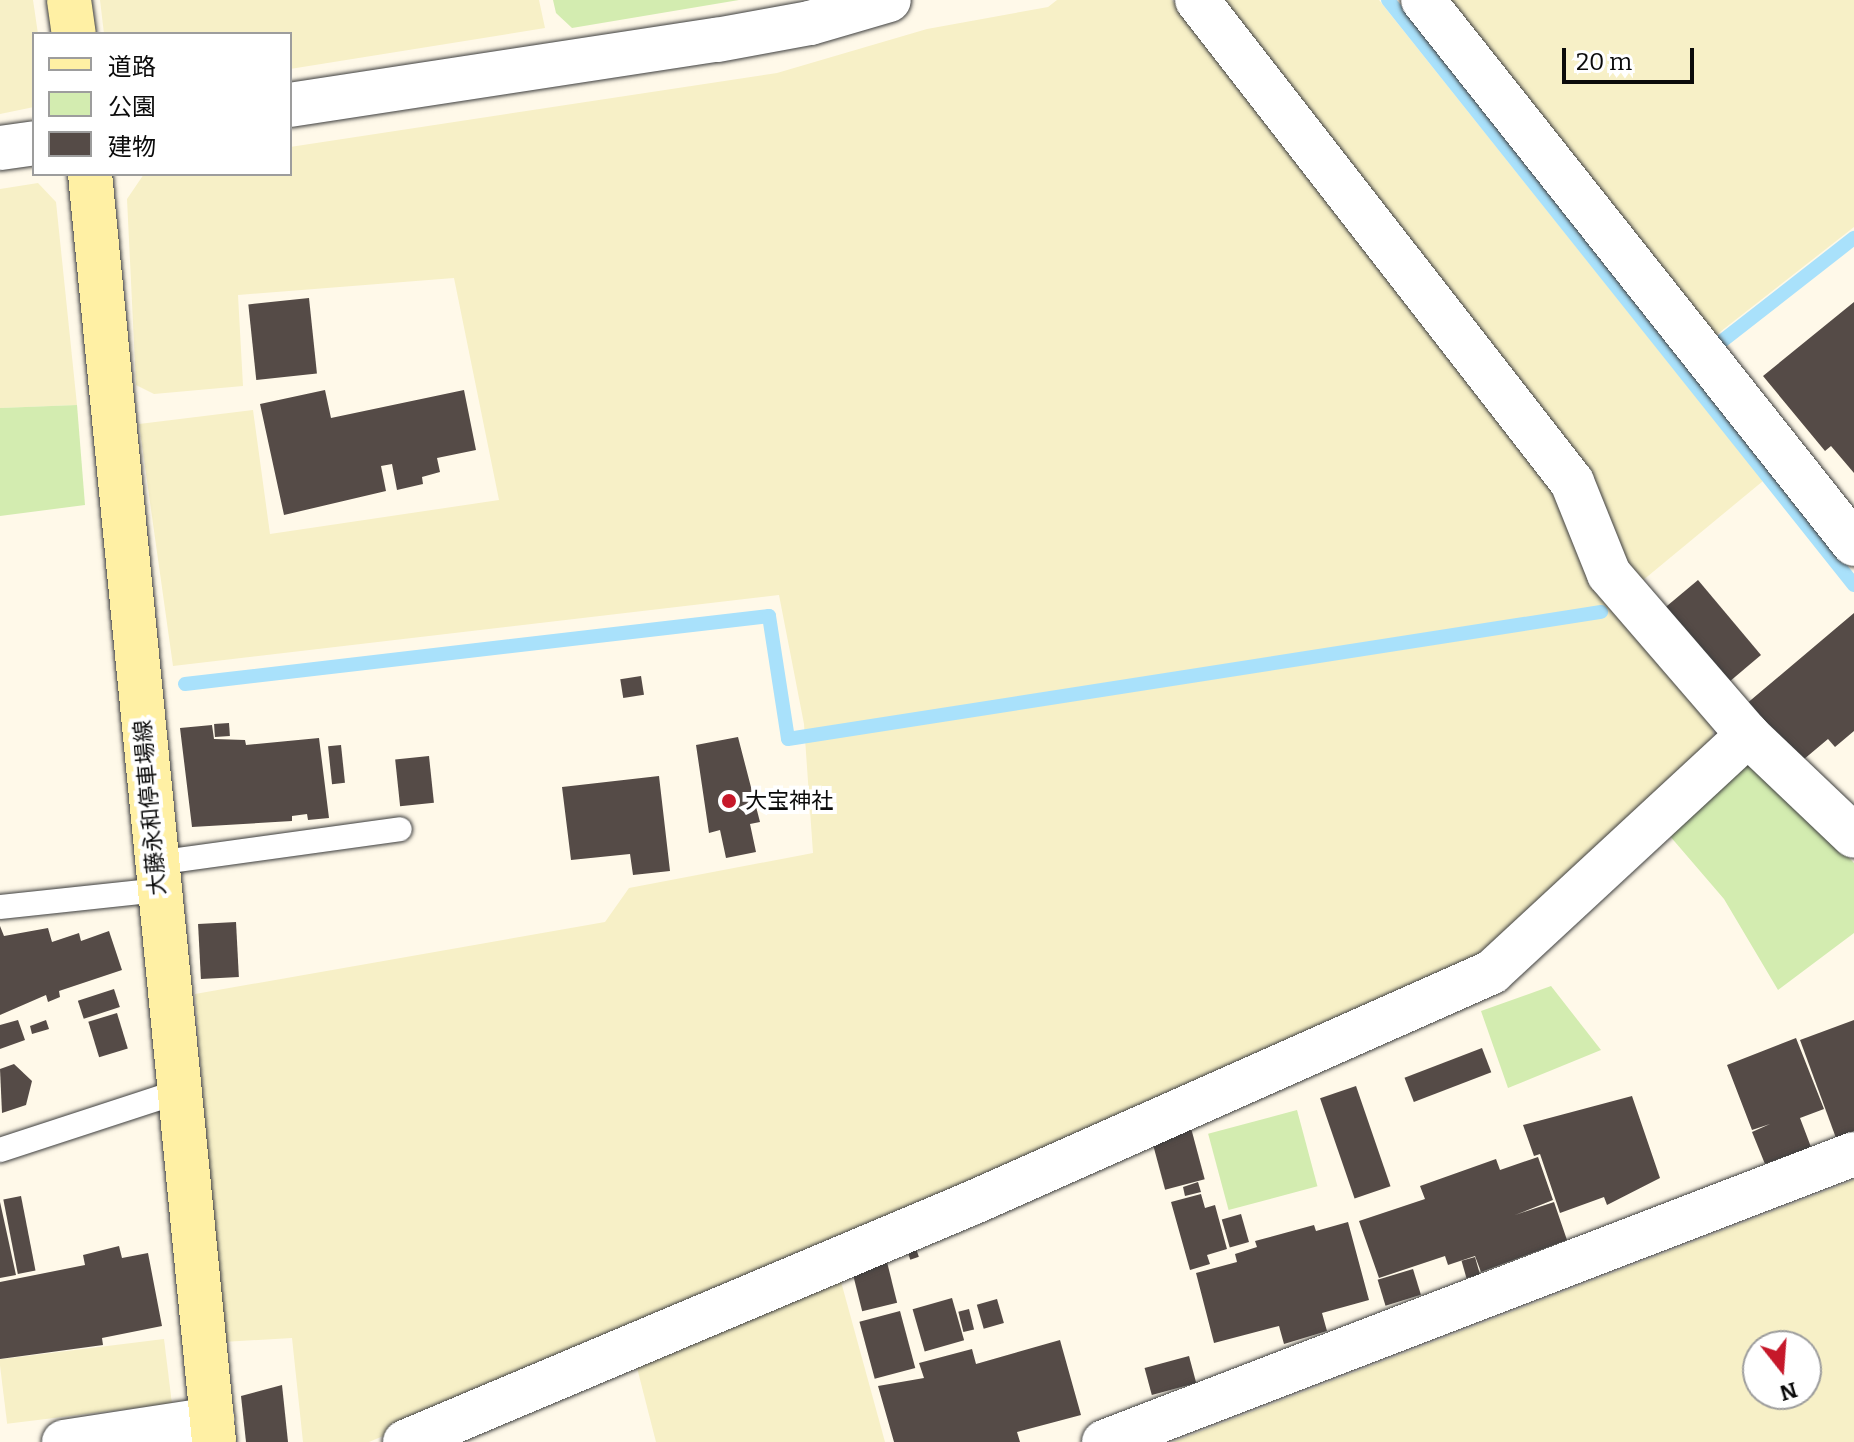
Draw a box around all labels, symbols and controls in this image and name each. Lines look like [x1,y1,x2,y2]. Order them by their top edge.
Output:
legend [32,32,292,176]
scale bar [1566,32,1698,82]
text: 20 m [1576,48,1632,76]
text: 道路 [108,53,156,81]
text: 公園 [108,93,156,121]
text: 建物 [108,133,156,161]
street label: 大藤永和停車場線 [129,719,171,897]
place label: 大宝神社 [745,788,833,814]
marker: 大宝神社 [720,792,738,810]
north arrow [1742,1330,1822,1410]
text: N [1777,1376,1801,1407]

